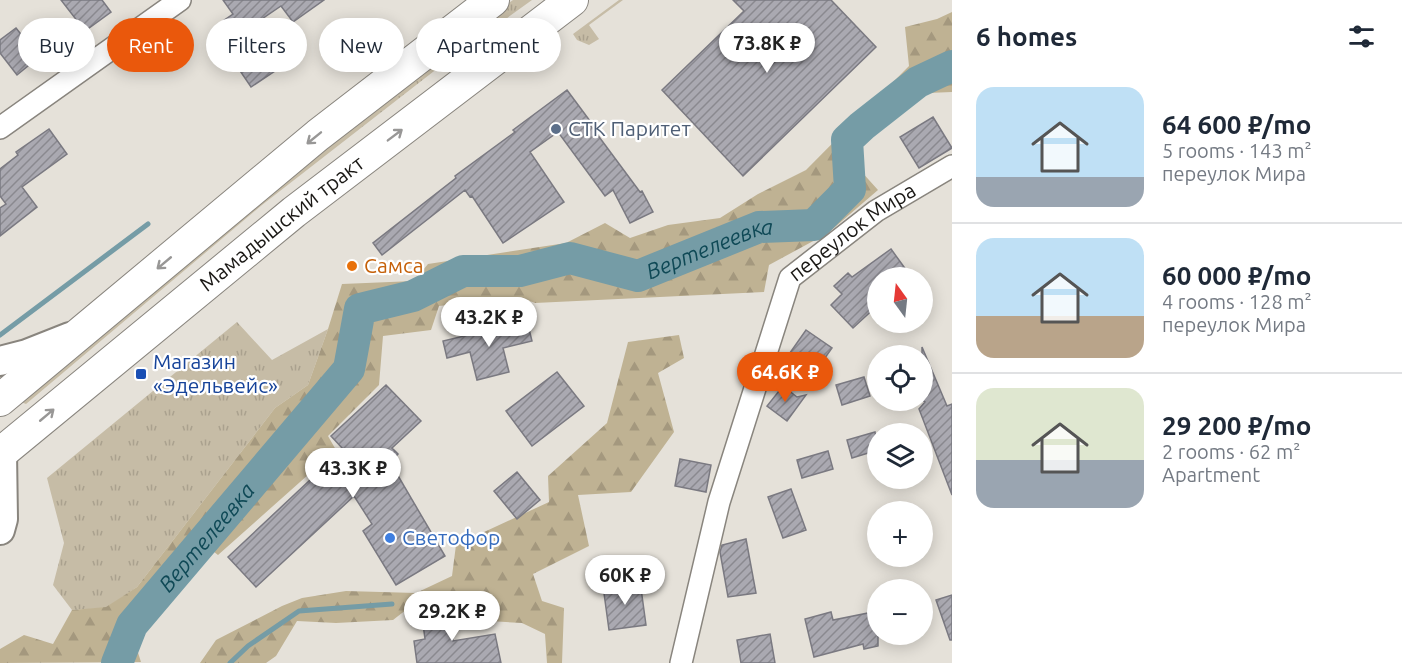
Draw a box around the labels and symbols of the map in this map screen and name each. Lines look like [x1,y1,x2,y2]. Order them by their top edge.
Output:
pin: 73.8K ₽ [712,23,822,74]
place label: СТК Паритет [568,116,691,140]
marker: СТК Паритет [549,122,563,136]
one-way arrow [387,128,403,141]
one-way arrow [306,132,322,145]
street label: Мамадышский тракт [194,150,369,296]
street label: переулок Мира [784,177,920,285]
water label: Вертелеевка [642,214,773,283]
place label: Самса [364,253,424,277]
one-way arrow [156,257,172,270]
marker: Самса [345,259,359,273]
north arrow [867,267,933,333]
pin: 43.2K ₽ [434,297,544,348]
place label: Магазин «Эдельвейс» [153,349,278,397]
pin: 64.6K ₽ [730,352,840,403]
marker: Магазин «Эдельвейс» [134,367,148,381]
one-way arrow [39,408,54,422]
pin: 43.3K ₽ [298,448,408,499]
water label: Вертелеевка [153,477,259,596]
place label: Светофор [402,525,500,549]
marker: Светофор [383,531,397,545]
pin: 60K ₽ [583,555,667,606]
pin: 29.2K ₽ [397,591,507,642]

